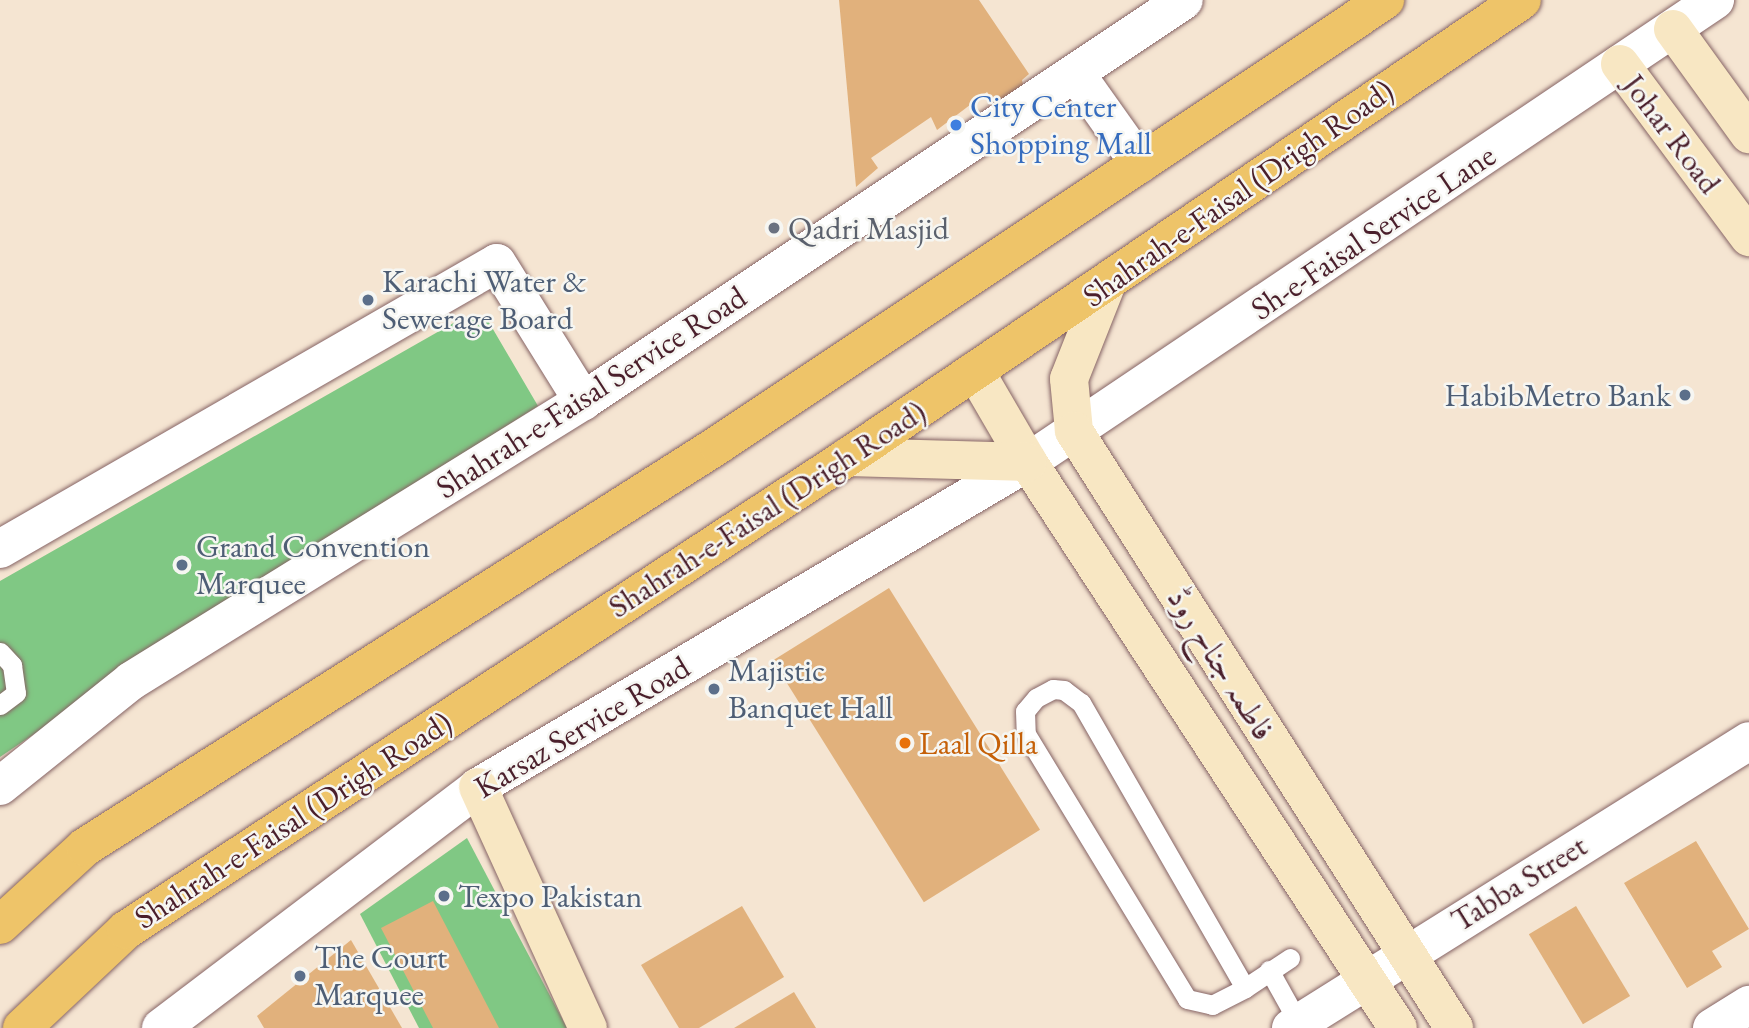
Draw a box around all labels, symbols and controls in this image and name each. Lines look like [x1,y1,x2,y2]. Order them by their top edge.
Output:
street label: Johar Road [1615,67,1729,201]
street label: Shahrah-e-Faisal (Drigh Road) [1075,71,1401,315]
place label: City Center Shopping Mall [970,88,1152,163]
marker: City Center Shopping Mall [948,117,964,133]
street label: Sh-e-Faisal Service Lane [1243,136,1503,328]
place label: Qadri Masjid [788,209,949,247]
marker: Qadri Masjid [766,220,782,236]
place label: Karachi Water & Sewerage Board [382,263,586,338]
street label: Shahrah-e-Faisal Service Road [429,277,753,507]
marker: Karachi Water & Sewerage Board [360,292,376,308]
place label: HabibMetro Bank [1444,376,1671,414]
marker: HabibMetro Bank [1677,387,1693,403]
street label: Shahrah-e-Faisal (Drigh Road) [601,392,933,626]
place label: Grand Convention Marquee [196,528,430,603]
marker: Grand Convention Marquee [174,557,190,573]
street label: فاطمہ جناح روڈ [1159,581,1283,747]
street label: Karsaz Service Road [467,648,697,806]
place label: Majistic Banquet Hall [728,652,893,727]
marker: Majistic Banquet Hall [706,681,722,697]
street label: Shahrah-e-Faisal (Drigh Road) [127,703,459,937]
place label: Laal Qilla [919,724,1038,762]
marker: Laal Qilla [897,735,913,751]
street label: Tabba Street [1444,826,1594,940]
place label: Texpo Pakistan [458,877,642,915]
marker: Texpo Pakistan [436,888,452,904]
place label: The Court Marquee [314,939,447,1014]
marker: The Court Marquee [292,968,308,984]

